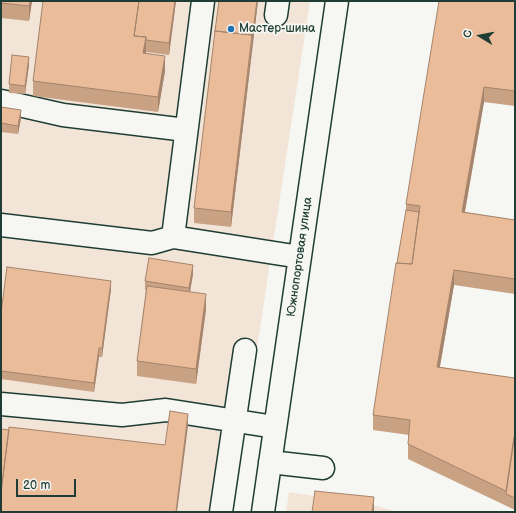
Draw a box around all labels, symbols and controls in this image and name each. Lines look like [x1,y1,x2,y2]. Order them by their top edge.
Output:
north arrow [460,16,500,56]
place label: Мастер-шина [239,22,315,36]
marker: Мастер-шина [226,24,236,34]
text: С [461,29,475,39]
street label: Южнопортовая улица [284,196,316,318]
scale bar [18,471,78,497]
text: 20 m [23,478,50,493]

